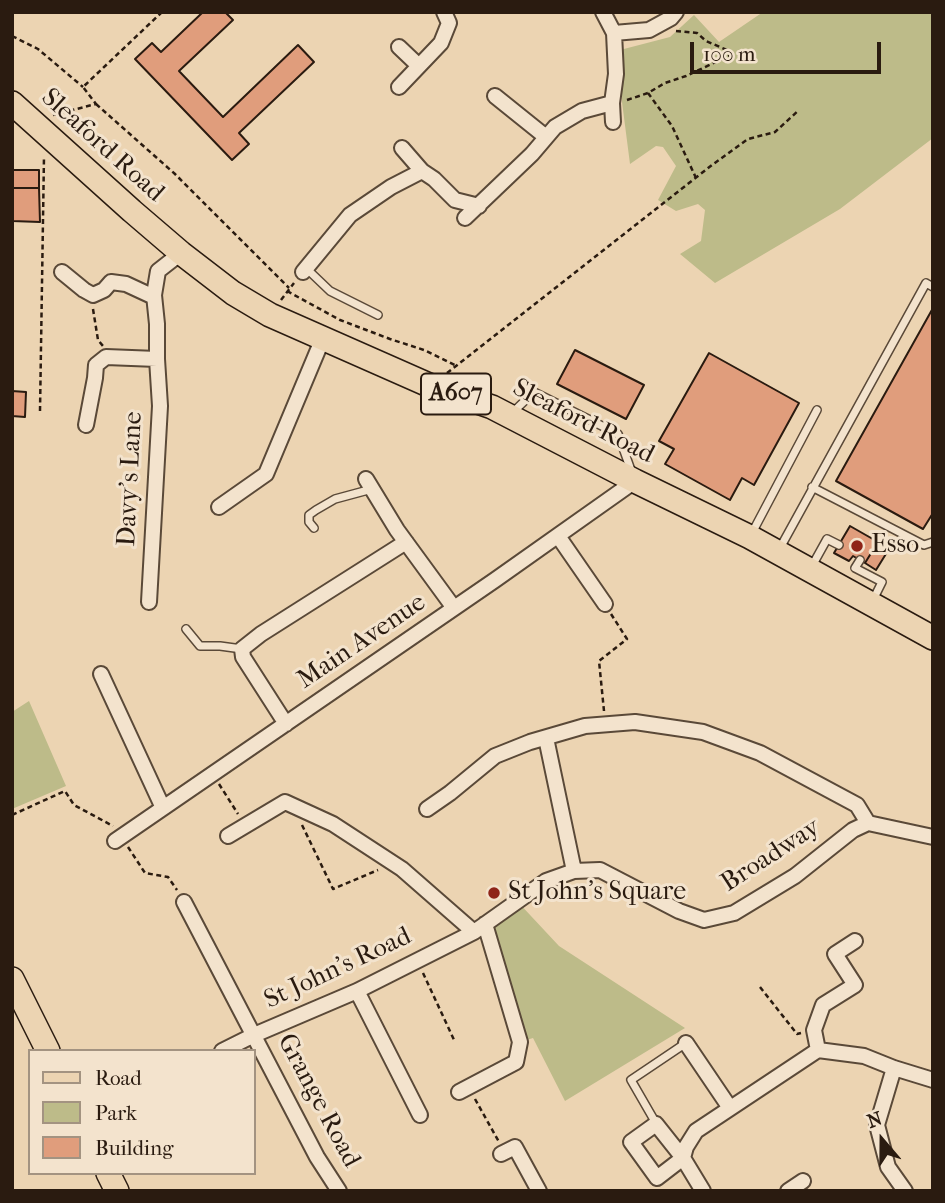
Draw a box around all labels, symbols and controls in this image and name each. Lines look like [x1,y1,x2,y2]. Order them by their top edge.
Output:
scale bar [693,28,884,72]
text: 100 m [703,42,756,66]
street label: Sleaford Road [34,83,170,209]
street label: Sleaford Road [507,373,659,471]
road number: A607 [421,374,491,414]
street label: Davy's Lane [112,411,150,547]
place label: Esso [871,530,919,562]
marker: Esso [849,538,865,554]
street label: Main Avenue [292,588,432,696]
street label: Broadway [716,813,826,899]
place label: St John's Square [508,877,686,909]
marker: St John's Square [486,885,502,901]
street label: St John's Road [260,921,416,1017]
street label: Grange Road [270,1029,366,1173]
legend [28,1049,256,1175]
text: Road [95,1066,142,1090]
text: Park [95,1101,137,1125]
north arrow [847,1105,917,1175]
text: N [864,1107,885,1133]
text: Building [95,1136,173,1160]

